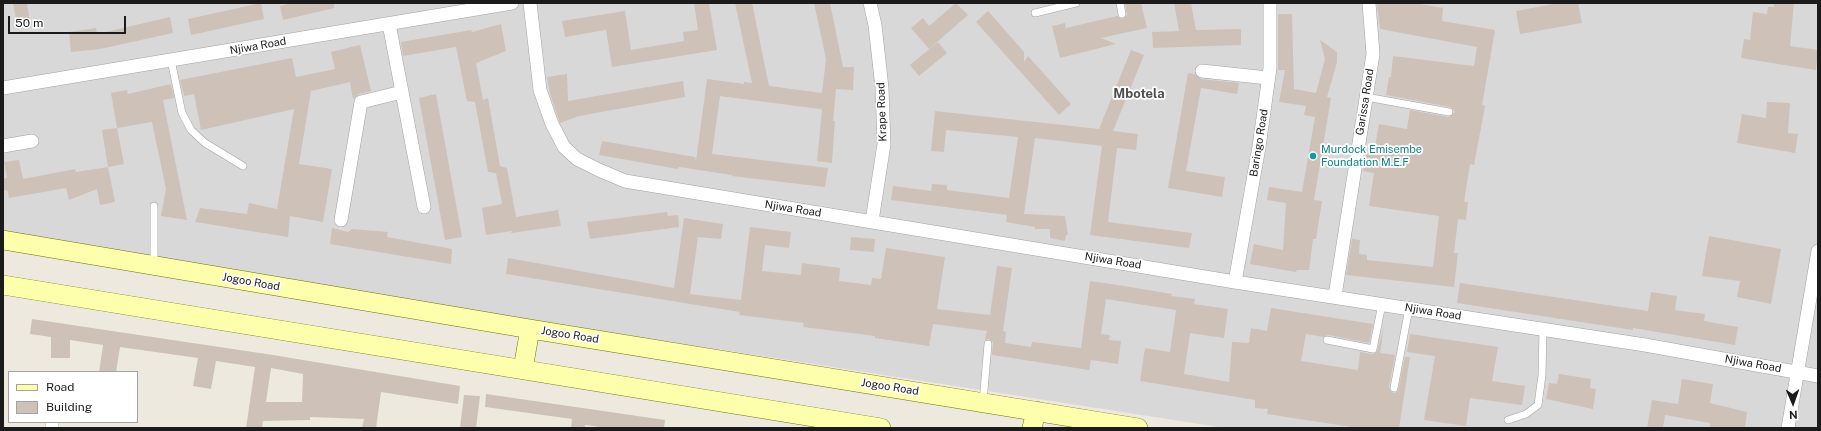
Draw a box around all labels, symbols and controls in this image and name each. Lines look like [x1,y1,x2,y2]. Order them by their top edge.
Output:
scale bar [10,8,128,34]
text: 50 m [15,16,43,30]
street label: Njiwa Road [229,35,287,57]
street label: Garissa Road [1353,68,1377,136]
street label: Krape Road [874,82,890,142]
district label: Mbotela [1113,86,1165,102]
street label: Baringo Road [1247,108,1271,178]
place label: Murdock Emisembe Foundation M.E.F [1321,143,1422,169]
marker: Murdock Emisembe Foundation M.E.F [1308,151,1318,161]
street label: Njiwa Road [764,198,822,220]
street label: Njiwa Road [1084,250,1142,272]
street label: Jogoo Road [221,270,281,294]
street label: Njiwa Road [1404,301,1462,323]
street label: Jogoo Road [540,324,600,346]
street label: Njiwa Road [1724,353,1782,375]
legend [8,371,138,423]
street label: Jogoo Road [860,376,920,398]
text: Road [46,380,74,394]
north arrow [1773,383,1813,423]
text: Building [46,400,92,414]
text: N [1789,409,1798,421]

